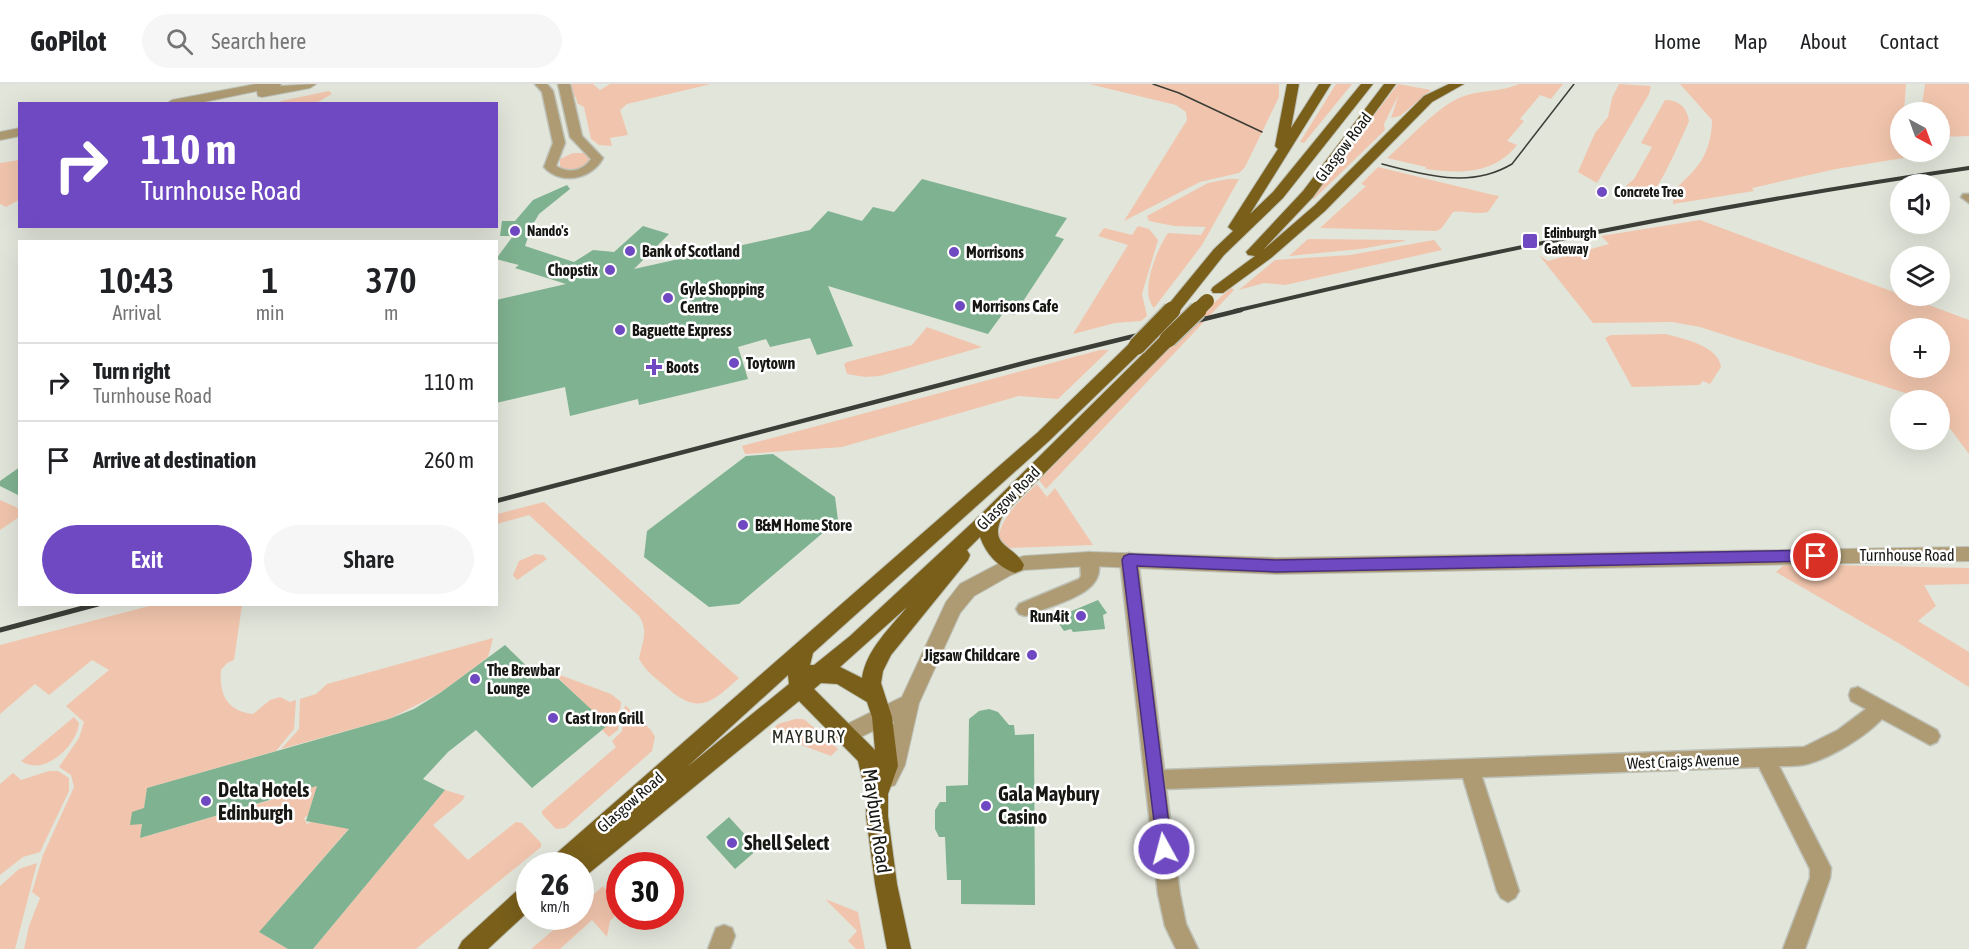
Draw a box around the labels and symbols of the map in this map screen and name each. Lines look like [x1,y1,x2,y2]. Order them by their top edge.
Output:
north arrow [1890,102,1950,162]
street label: Glasgow Road [1311,109,1376,186]
place label: Concrete Tree [1614,184,1684,200]
marker: Concrete Tree [1595,185,1609,199]
place label: Nando's [527,223,569,239]
marker: Nando's [508,224,522,238]
place label: Edinburgh Gateway [1544,225,1597,257]
marker: Edinburgh Gateway [1521,232,1539,250]
place label: Bank of Scotland [642,242,740,260]
place label: Morrisons [966,243,1024,261]
marker: Bank of Scotland [623,244,637,258]
marker: Morrisons [947,245,961,259]
place label: Chopstix [548,261,599,279]
marker: Chopstix [603,263,617,277]
place label: Gyle Shopping Centre [680,280,764,316]
marker: Gyle Shopping Centre [661,291,675,305]
place label: Morrisons Cafe [972,297,1058,315]
marker: Morrisons Cafe [953,299,967,313]
place label: Baguette Express [632,321,732,339]
marker: Baguette Express [613,323,627,337]
place label: Toytown [746,354,795,372]
marker: Toytown [727,356,741,370]
place label: Boots [666,358,699,376]
marker: Boots [647,360,661,374]
street label: Glasgow Road [973,463,1044,534]
place label: B&M Home Store [755,516,852,534]
marker: B&M Home Store [736,518,750,532]
pin [1790,530,1841,581]
street label: Turnhouse Road [1859,546,1955,564]
place label: Run4it [1030,607,1069,625]
marker: Run4it [1074,609,1088,623]
place label: Jigsaw Childcare [923,646,1020,664]
marker: Jigsaw Childcare [1025,648,1039,662]
place label: The Brewbar Lounge [487,661,560,697]
marker: The Brewbar Lounge [468,672,482,686]
place label: Cast Iron Grill [565,709,644,727]
marker: Cast Iron Grill [546,711,560,725]
district label: MAYBURY [772,726,846,747]
street label: West Craigs Avenue [1626,750,1740,773]
street label: Maybury Road [859,767,896,875]
street label: Glasgow Road [593,768,668,836]
place label: Delta Hotels Edinburgh [218,778,309,824]
place label: Gala Maybury Casino [998,782,1100,828]
marker: Delta Hotels Edinburgh [199,794,213,808]
marker: Gala Maybury Casino [979,799,993,813]
position arrow [1132,817,1196,881]
place label: Shell Select [744,831,829,854]
marker: Shell Select [725,836,739,850]
speed limit sign: 30 [606,852,684,930]

